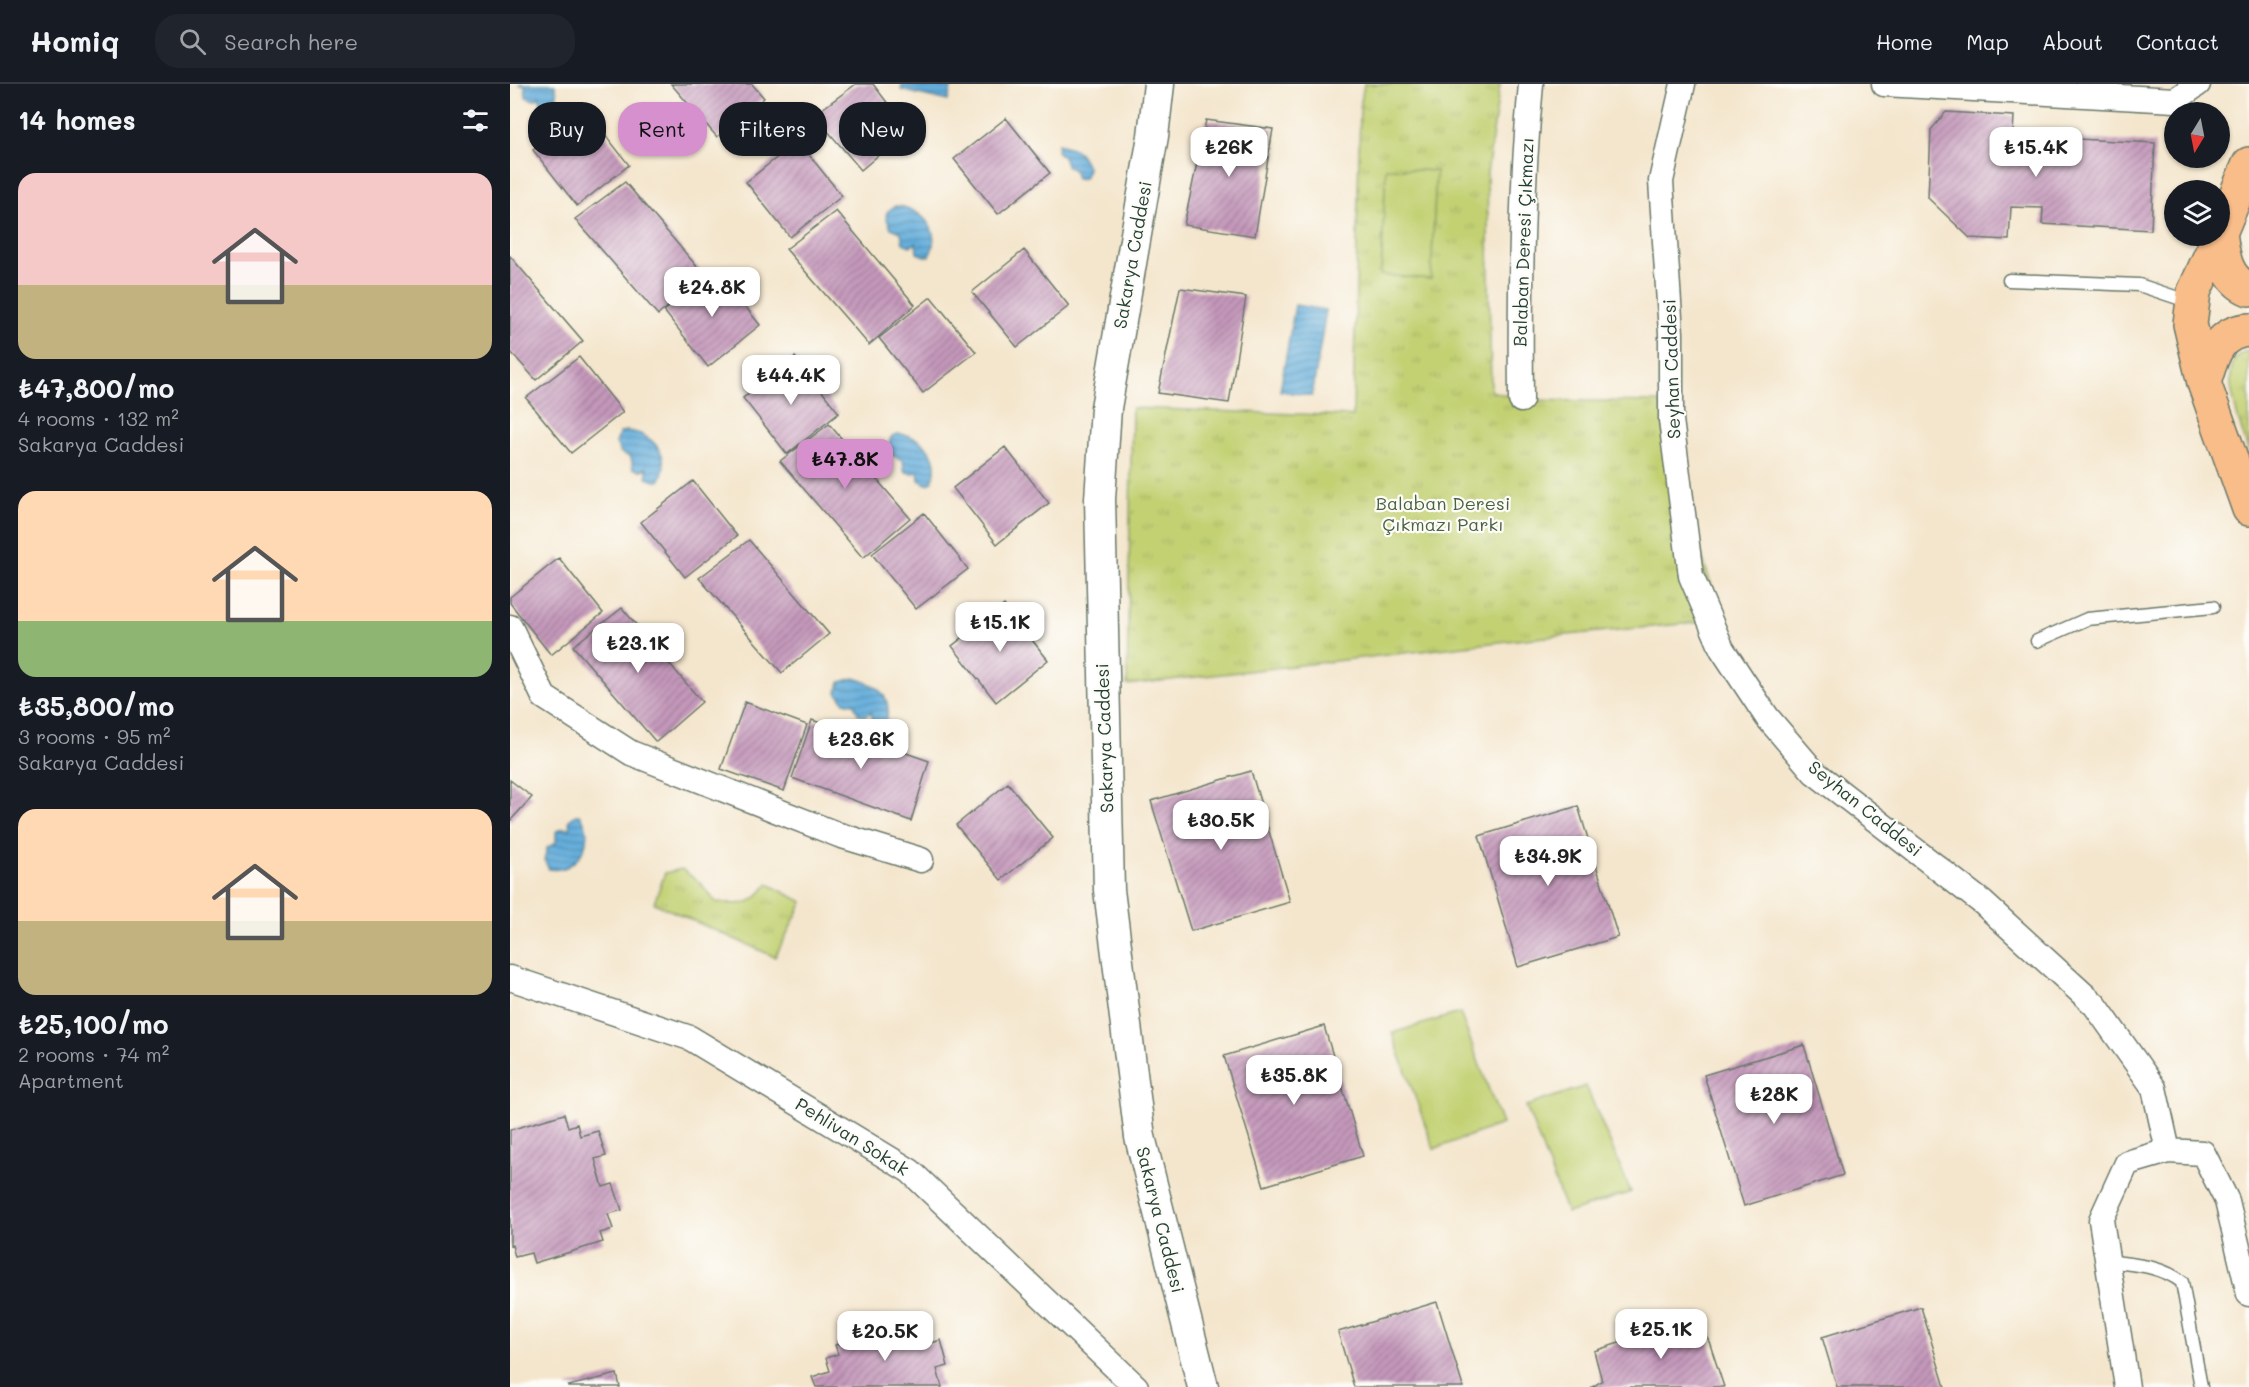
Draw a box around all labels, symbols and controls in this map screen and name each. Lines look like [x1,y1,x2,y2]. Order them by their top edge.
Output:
search box [155,14,575,68]
text: Homiq [30,23,119,59]
icon: search [176,25,209,58]
text: Search here [224,27,358,56]
text: Home [1876,28,1933,55]
text: Map [1966,28,2009,55]
text: About [2042,28,2103,55]
text: Contact [2136,28,2219,55]
chip: Buy [528,102,606,156]
chip: Rent [618,102,707,156]
chip: Filters [719,102,827,156]
chip: New [839,102,926,156]
north arrow [2164,102,2230,168]
map controls [2164,102,2230,246]
text: 14 homes [18,103,136,137]
icon: filters [459,104,492,137]
pin: ₺26K [1193,127,1265,178]
pin: ₺15.4K [1987,127,2085,178]
text: ₺26K [1205,133,1253,159]
text: ₺15.4K [2003,133,2069,159]
street label: Balaban Deresi Çıkmazı [1507,137,1539,347]
street label: Sakarya Caddesi [1107,179,1157,331]
button: layers [2164,180,2230,246]
icon: home [201,212,309,320]
pin: ₺24.8K [663,267,761,318]
text: ₺24.8K [678,273,746,299]
street label: Seyhan Caddesi [1657,299,1685,439]
pin: ₺44.4K [742,355,840,406]
text: ₺44.4K [756,361,826,387]
text: ₺47,800/mo [18,371,174,405]
text: 4 rooms · 132 m² [18,405,179,431]
text: Sakarya Caddesi [18,431,184,457]
pin: ₺47.8K [796,439,894,490]
text: ₺47.8K [811,445,879,471]
park label: Balaban Deresi Çıkmazı Parkı [1376,491,1510,536]
icon: home [201,530,309,638]
pin: ₺15.1K [951,602,1049,653]
text: ₺15.1K [969,608,1031,634]
pin: ₺23.1K [589,623,687,674]
text: ₺23.1K [606,629,670,655]
street label: Sakarya Caddesi [1089,663,1119,813]
text: ₺35,800/mo [18,689,174,723]
pin: ₺23.6K [812,719,910,770]
text: 3 rooms · 95 m² [18,723,170,749]
text: ₺23.6K [827,725,895,751]
text: Sakarya Caddesi [18,749,184,775]
street label: Seyhan Caddesi [1804,755,1928,862]
pin: ₺30.5K [1172,800,1270,851]
text: ₺30.5K [1187,806,1255,832]
pin: ₺34.9K [1499,836,1597,887]
text: ₺34.9K [1514,842,1582,868]
icon: home [201,848,309,956]
text: ₺25,100/mo [18,1007,169,1041]
text: 2 rooms · 74 m² [18,1041,169,1067]
pin: ₺35.8K [1245,1055,1343,1106]
text: ₺35.8K [1260,1061,1328,1087]
text: Apartment [18,1067,124,1093]
pin: ₺28K [1738,1074,1810,1125]
text: ₺28K [1749,1080,1799,1106]
street label: Pehlivan Sokak [791,1092,914,1181]
street label: Sakarya Caddesi [1131,1144,1191,1295]
pin: ₺25.1K [1612,1309,1710,1360]
pin: ₺20.5K [836,1311,934,1362]
text: ₺25.1K [1629,1315,1693,1341]
text: ₺20.5K [851,1317,919,1343]

